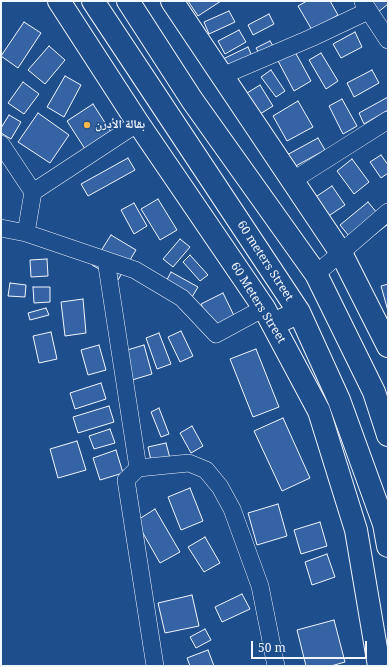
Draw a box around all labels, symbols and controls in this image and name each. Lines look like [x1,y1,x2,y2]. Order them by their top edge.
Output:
place label: بقالة الأدرن [95,118,145,132]
marker: بقالة الأدرن [82,120,92,130]
street label: 60 meters Street [234,218,296,304]
street label: 60 Meters Street [227,260,289,346]
scale bar [253,633,369,659]
text: 50 m [258,639,286,656]

